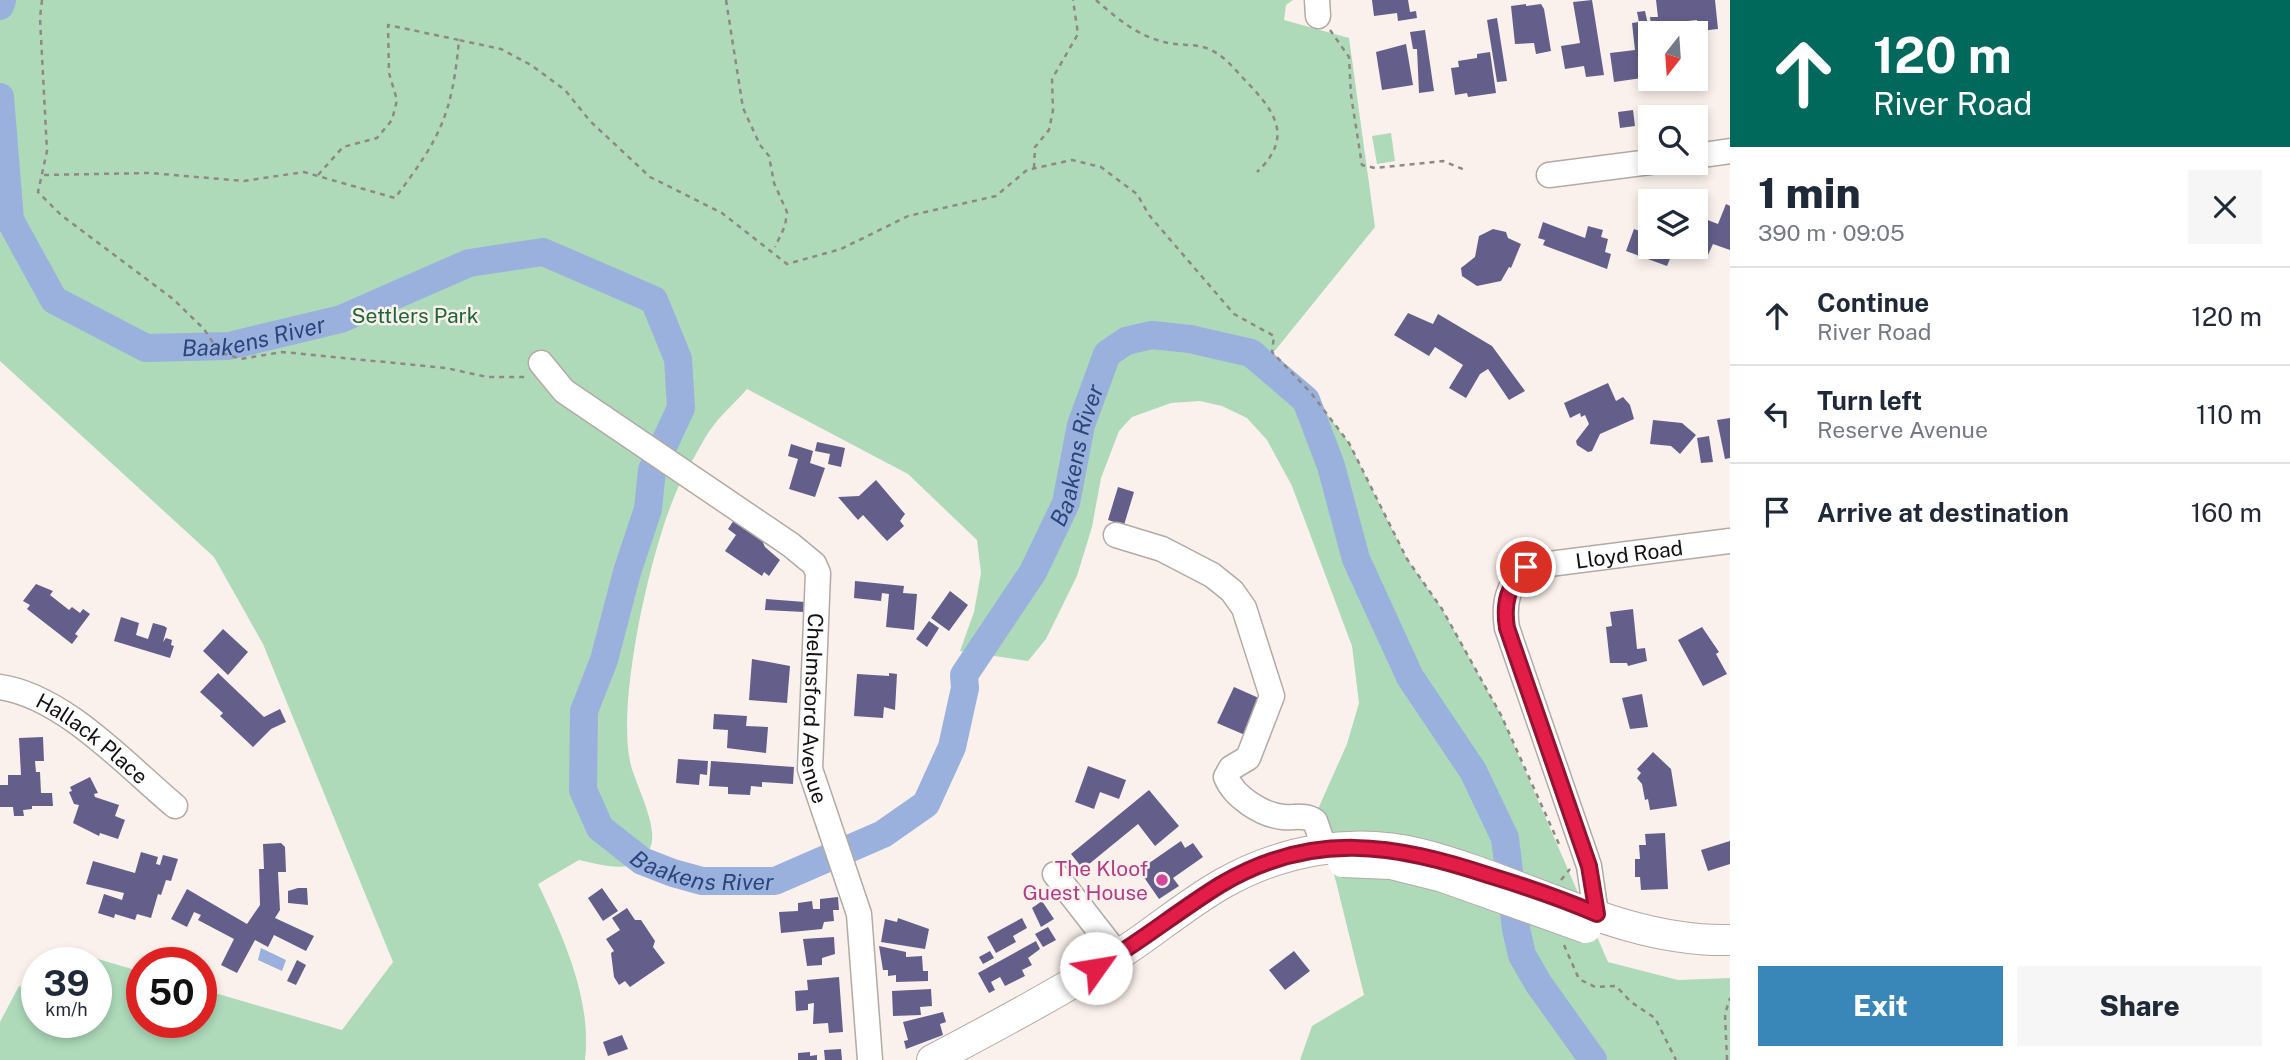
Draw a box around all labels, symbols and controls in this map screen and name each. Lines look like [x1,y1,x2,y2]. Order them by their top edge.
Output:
north arrow [1638,21,1708,91]
map controls [1638,21,1708,259]
text: 120 m [1873,26,2012,84]
icon: ahead [1758,28,1849,119]
text: River Road [1873,85,2032,122]
button: search [1638,105,1708,175]
text: 1 min [1758,168,1861,217]
button: close [2188,170,2262,244]
button: layers [1638,189,1708,259]
text: 390 m · 09:05 [1758,219,1905,246]
text: Continue [1817,287,1929,318]
icon: ahead [1758,297,1796,335]
text: 120 m [2191,301,2262,332]
park label: Settlers Park [351,303,479,328]
water label: Baakens River [181,310,328,361]
text: River Road [1817,318,1932,345]
water label: Baakens River [1044,380,1108,530]
text: Turn left [1817,385,1922,416]
icon: left [1758,395,1796,433]
text: 110 m [2196,399,2262,430]
text: Reserve Avenue [1817,416,1988,443]
icon: arrive [1758,493,1796,531]
text: Arrive at destination [1817,497,2069,528]
text: 160 m [2191,497,2262,528]
street label: Lloyd Road [1574,535,1684,573]
pin [1496,537,1556,597]
icon: arrive [1507,548,1545,586]
street label: Chelmsford Avenue [798,613,833,806]
street label: Hallack Place [32,688,153,789]
water label: Baakens River [625,844,774,895]
place label: The Kloof Guest House [1022,856,1148,905]
marker: The Kloof Guest House [1154,872,1170,888]
position arrow [1059,931,1133,1005]
speed limit sign: 50 [126,947,217,1038]
text: 39 [43,963,90,1004]
button: Exit [1758,966,2003,1046]
button: Share [2017,966,2262,1046]
text: km/h [45,999,88,1020]

